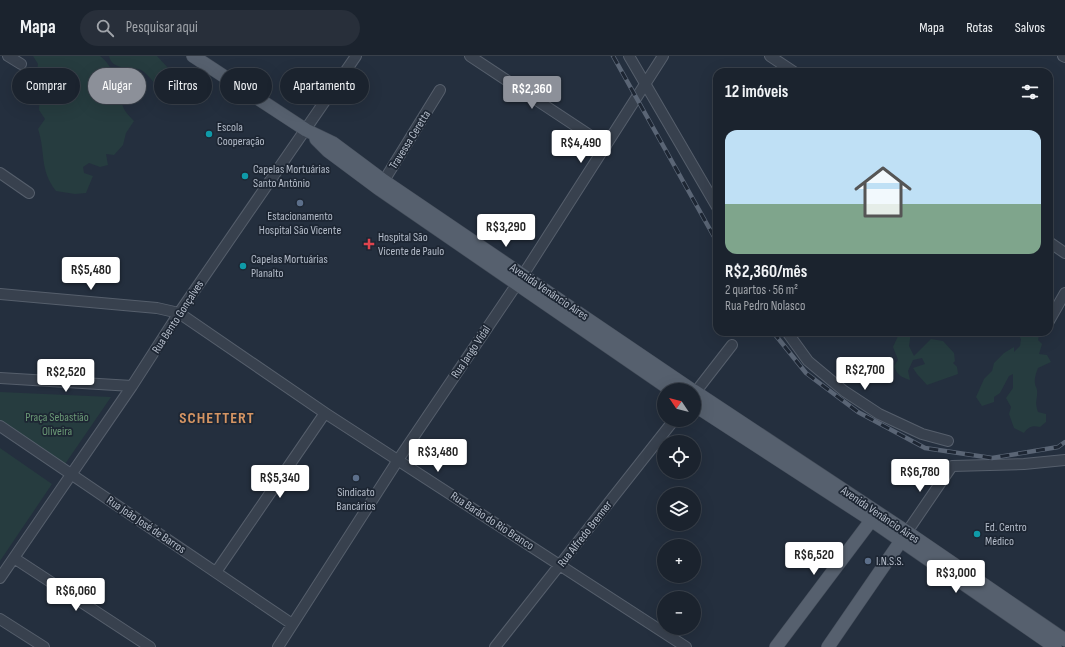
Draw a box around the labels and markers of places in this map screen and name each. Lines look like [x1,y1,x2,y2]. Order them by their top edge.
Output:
pin: R$2,360 [495,76,569,110]
place label: Escola Cooperação [217,120,265,149]
marker: Escola Cooperação [204,129,214,139]
pin: R$4,490 [544,130,618,164]
place label: Capelas Mortuárias Santo Antônio [253,162,330,191]
marker: Capelas Mortuárias Santo Antônio [240,171,250,181]
marker: Estacionamento Hospital São Vicente [295,198,305,208]
place label: Estacionamento Hospital São Vicente [259,209,341,238]
pin: R$3,290 [469,214,543,248]
place label: Hospital São Vicente de Paulo [378,230,444,259]
marker: Hospital São Vicente de Paulo [363,238,375,250]
place label: Capelas Mortuárias Planalto [251,252,328,281]
pin: R$5,480 [54,257,128,291]
marker: Capelas Mortuárias Planalto [238,261,248,271]
pin: R$2,700 [828,357,902,391]
pin: R$2,520 [29,359,103,393]
pin: R$3,480 [401,439,475,473]
pin: R$6,780 [883,459,957,493]
pin: R$5,340 [243,465,317,499]
marker: Sindicato Bancários [351,473,361,483]
place label: Sindicato Bancários [336,485,376,514]
place label: Ed. Centro Médico [985,520,1027,549]
marker: Ed. Centro Médico [972,529,982,539]
pin: R$6,520 [777,542,851,576]
place label: I.N.S.S. [876,554,904,569]
marker: I.N.S.S. [863,556,873,566]
pin: R$3,000 [919,560,993,594]
pin: R$6,060 [39,578,113,612]

